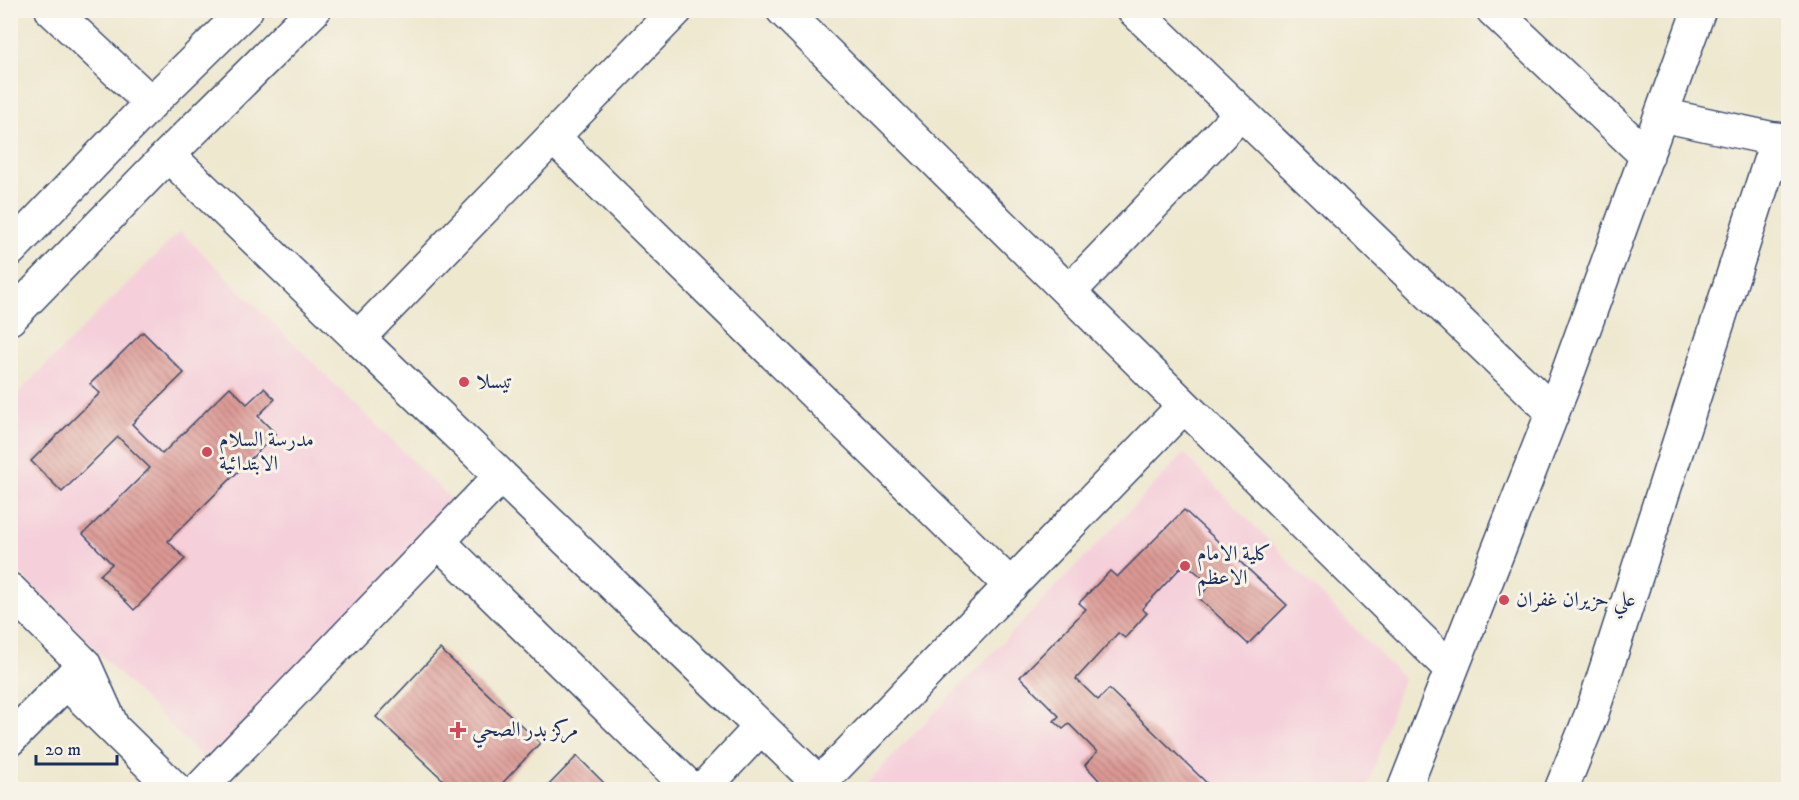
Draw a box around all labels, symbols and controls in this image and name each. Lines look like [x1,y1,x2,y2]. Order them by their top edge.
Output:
place label: تيسلا [476,369,513,395]
marker: تيسلا [457,375,471,389]
place label: مدرسة السلام الابتدائية [219,427,314,477]
marker: مدرسة السلام الابتدائية [200,445,214,459]
place label: كلية الامام الاعظم [1197,541,1271,597]
marker: كلية الامام الاعظم [1178,559,1192,573]
place label: علي حزيران غفران [1516,587,1636,619]
marker: علي حزيران غفران [1497,593,1511,607]
place label: مركز بدر الصحي [472,717,578,749]
marker: مركز بدر الصحي [449,721,467,739]
scale bar [36,728,117,766]
text: 20 m [45,739,81,761]

